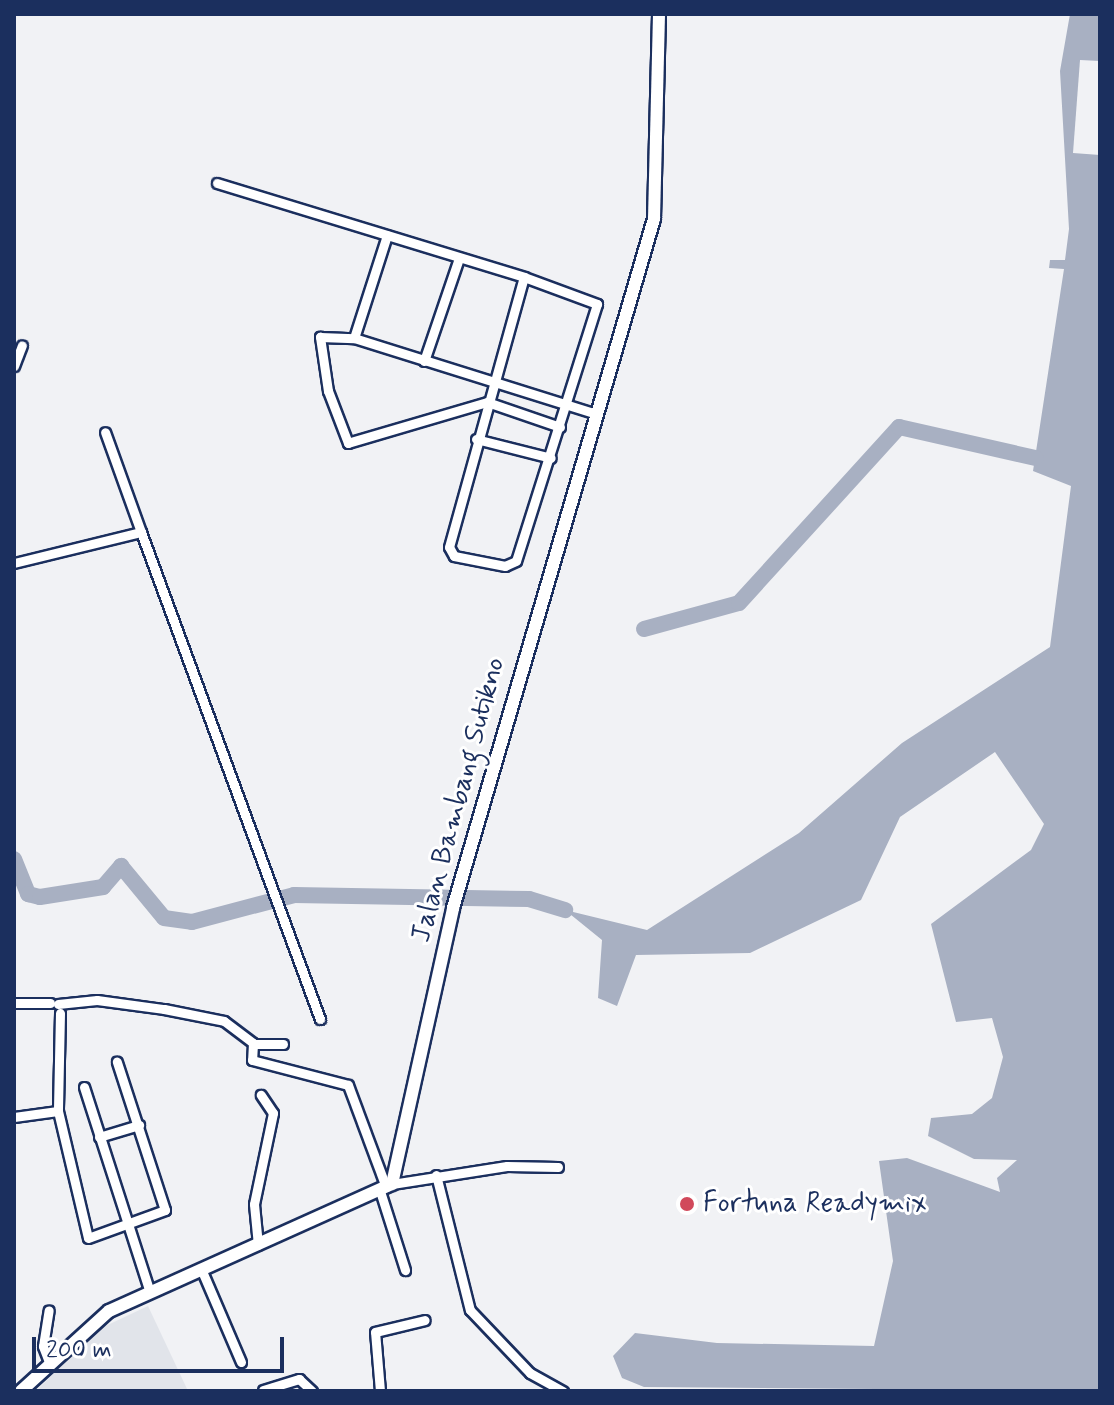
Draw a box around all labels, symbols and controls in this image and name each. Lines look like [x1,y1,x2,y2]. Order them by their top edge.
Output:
street label: Jalan Bambang Sutikno [405,656,513,944]
place label: Fortuna Readymix [703,1187,919,1221]
marker: Fortuna Readymix [678,1195,696,1213]
scale bar [36,1321,288,1371]
text: 200 m [46,1335,112,1366]

